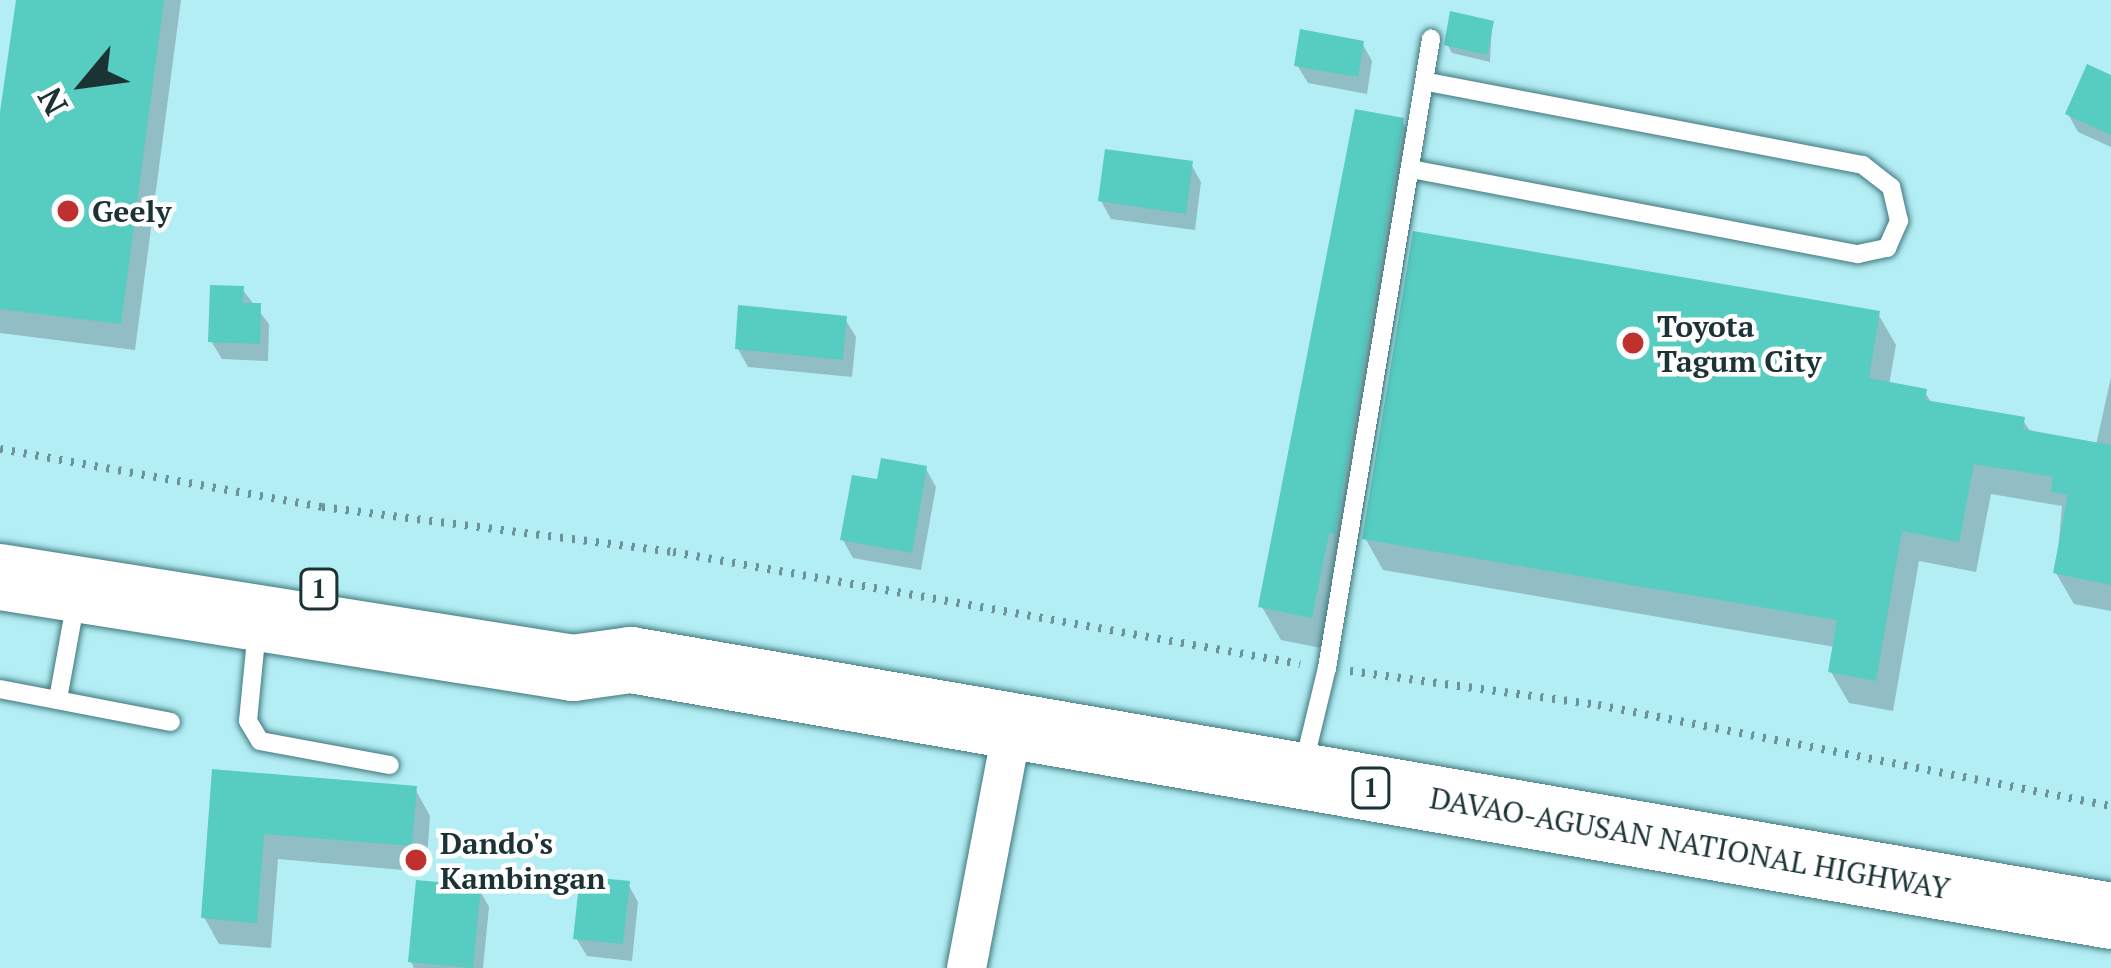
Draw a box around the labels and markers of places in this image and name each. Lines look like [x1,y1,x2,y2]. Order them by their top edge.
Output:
place label: Geely [92,193,171,229]
marker: Geely [55,198,81,224]
place label: Toyota Tagum City [1657,308,1821,378]
marker: Toyota Tagum City [1620,330,1646,356]
place label: Dando's Kambingan [440,825,606,896]
marker: Dando's Kambingan [403,847,429,873]

